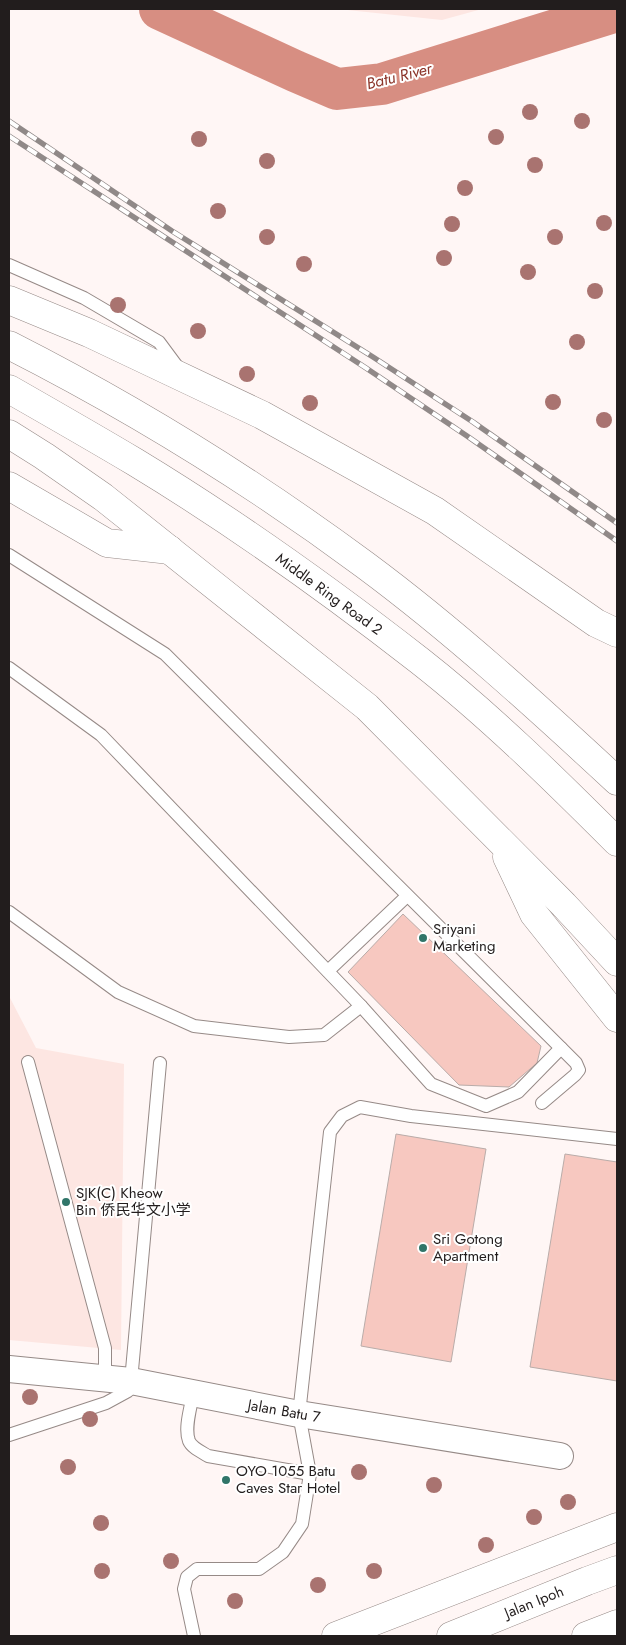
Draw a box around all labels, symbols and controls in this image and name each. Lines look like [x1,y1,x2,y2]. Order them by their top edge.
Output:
water label: Batu River [364,56,436,95]
street label: Middle Ring Road 2 [271,548,387,640]
place label: Sriyani Marketing [433,918,496,957]
marker: Sriyani Marketing [417,932,429,944]
place label: SJK(C) Kheow Bin 侨民华文小学 [76,1182,191,1221]
marker: SJK(C) Kheow Bin 侨民华文小学 [60,1196,72,1208]
place label: Sri Gotong Apartment [433,1228,503,1267]
marker: Sri Gotong Apartment [417,1242,429,1254]
street label: Jalan Batu 7 [244,1393,322,1428]
place label: OYO 1055 Batu Caves Star Hotel [236,1460,340,1499]
marker: OYO 1055 Batu Caves Star Hotel [220,1474,232,1486]
street label: Jalan Ipoh [499,1580,567,1625]

